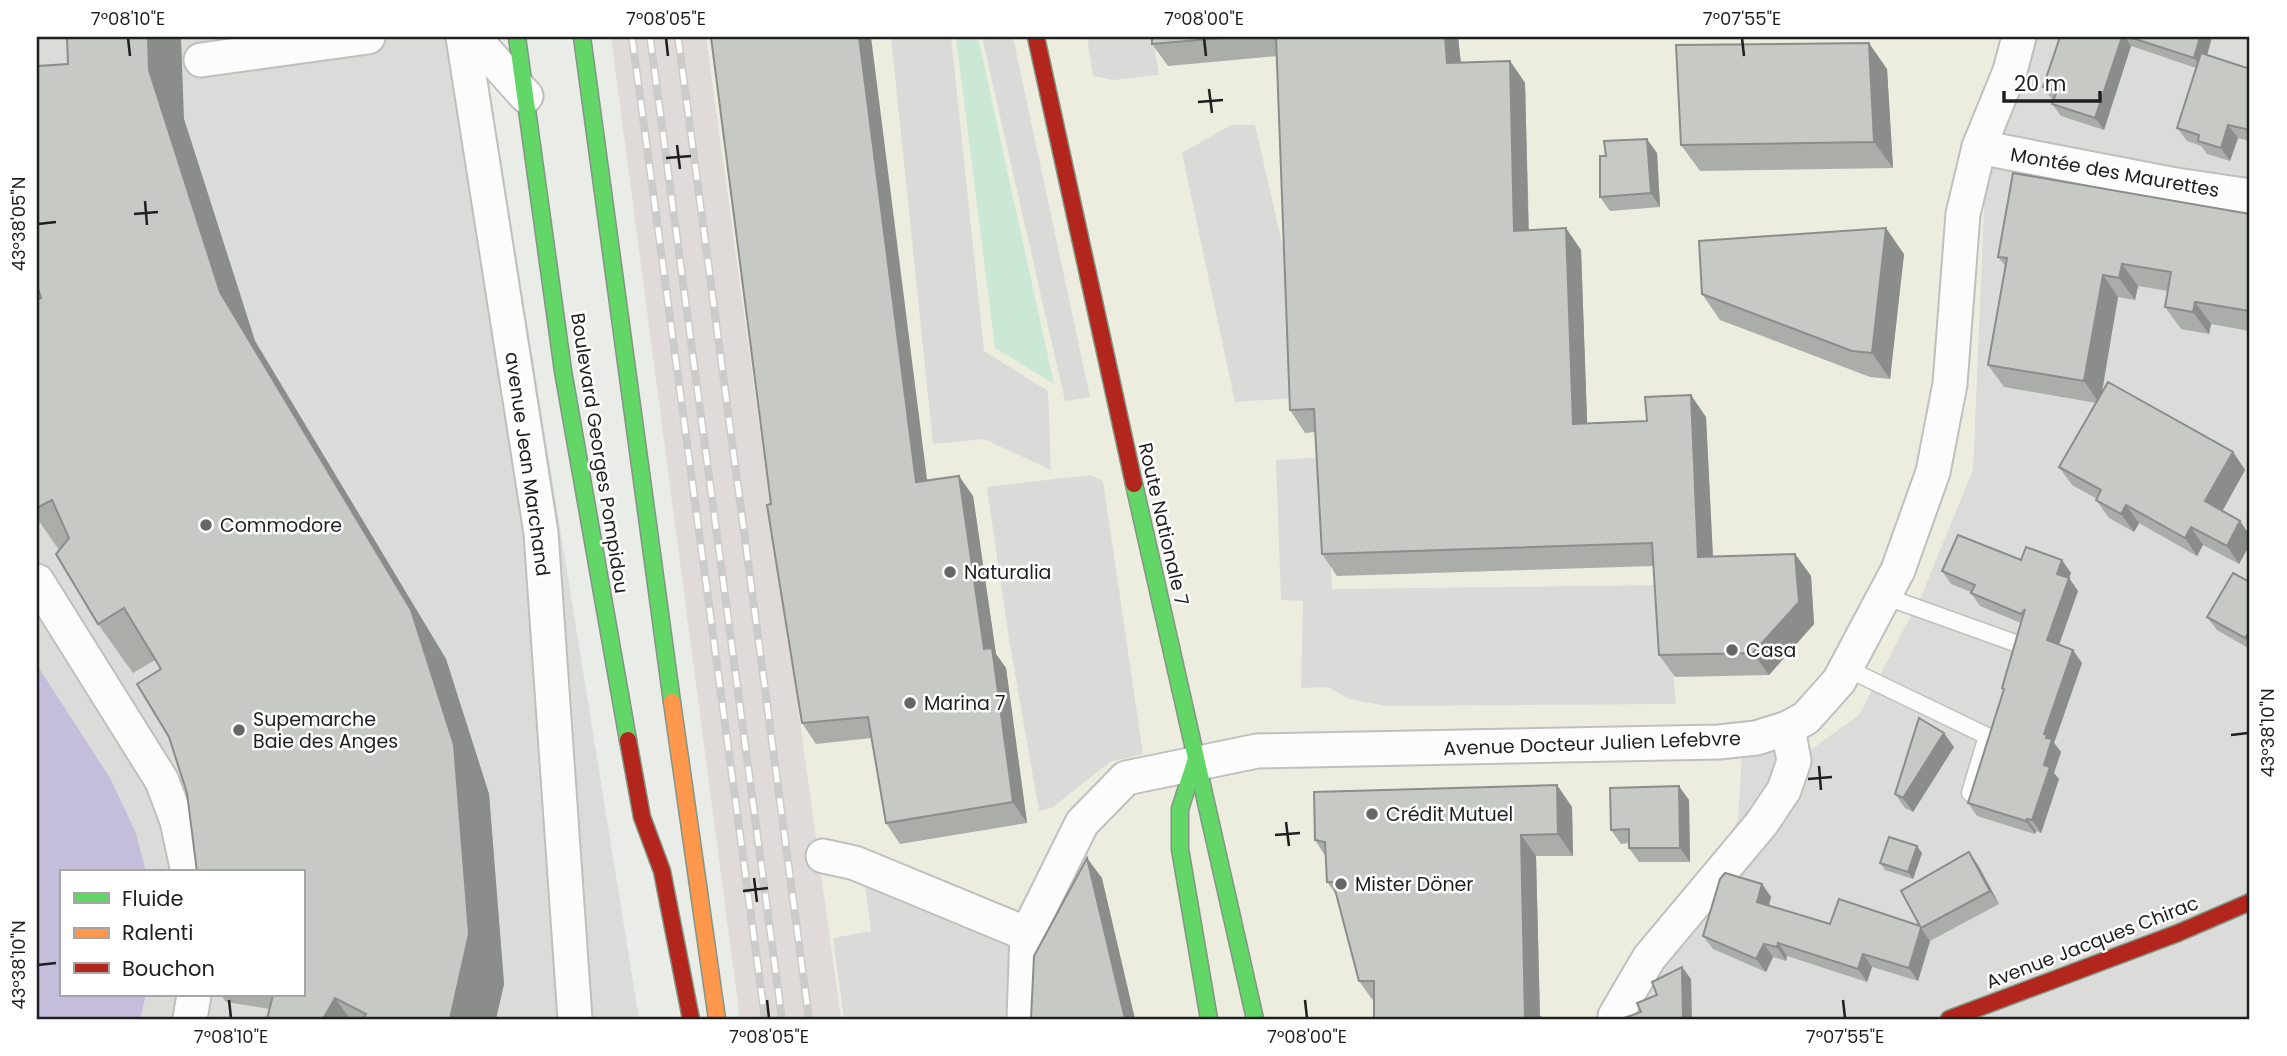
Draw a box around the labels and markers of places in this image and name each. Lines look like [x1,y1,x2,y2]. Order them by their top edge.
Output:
place label: Commodore [220,512,342,539]
marker: Commodore [198,517,214,533]
place label: Naturalia [964,559,1051,586]
marker: Naturalia [942,564,958,580]
place label: Casa [1746,637,1796,664]
marker: Casa [1724,642,1740,658]
place label: Marina 7 [924,690,1005,717]
marker: Marina 7 [902,695,918,711]
place label: Supemarche Baie des Anges [253,706,398,755]
marker: Supemarche Baie des Anges [231,722,247,738]
place label: Crédit Mutuel [1386,801,1513,828]
marker: Crédit Mutuel [1364,806,1380,822]
place label: Mister Döner [1355,871,1473,898]
marker: Mister Döner [1333,876,1349,892]

